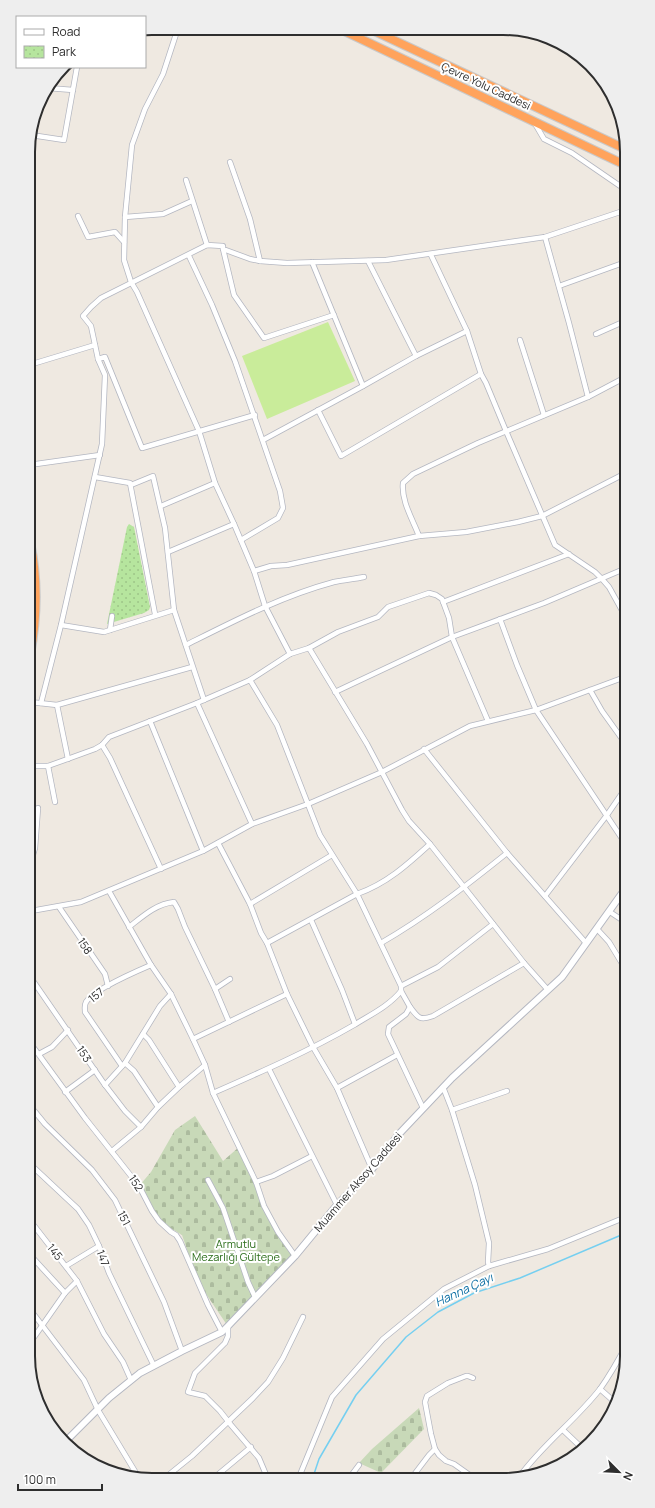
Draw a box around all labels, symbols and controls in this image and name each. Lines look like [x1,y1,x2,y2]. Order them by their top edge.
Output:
legend [16,16,146,68]
text: Road [52,23,80,40]
text: Park [52,43,77,60]
street label: Çevre Yolu Caddesi [439,58,533,113]
street label: 158 [74,934,96,957]
street label: 157 [85,984,107,1006]
street label: 153 [74,1043,95,1065]
street label: Muammer Aksoy Caddesi [310,1129,405,1235]
street label: 152 [126,1172,147,1194]
street label: 151 [114,1208,135,1228]
park label: Armutlu Mezarlığı Gültepe [192,1236,281,1264]
street label: 145 [44,1240,67,1263]
street label: 147 [94,1248,113,1268]
water label: Hanna Çayı [432,1268,497,1310]
north arrow [599,1452,639,1492]
scale bar [18,1466,102,1492]
text: N [620,1470,637,1483]
text: 100 m [24,1471,56,1488]

